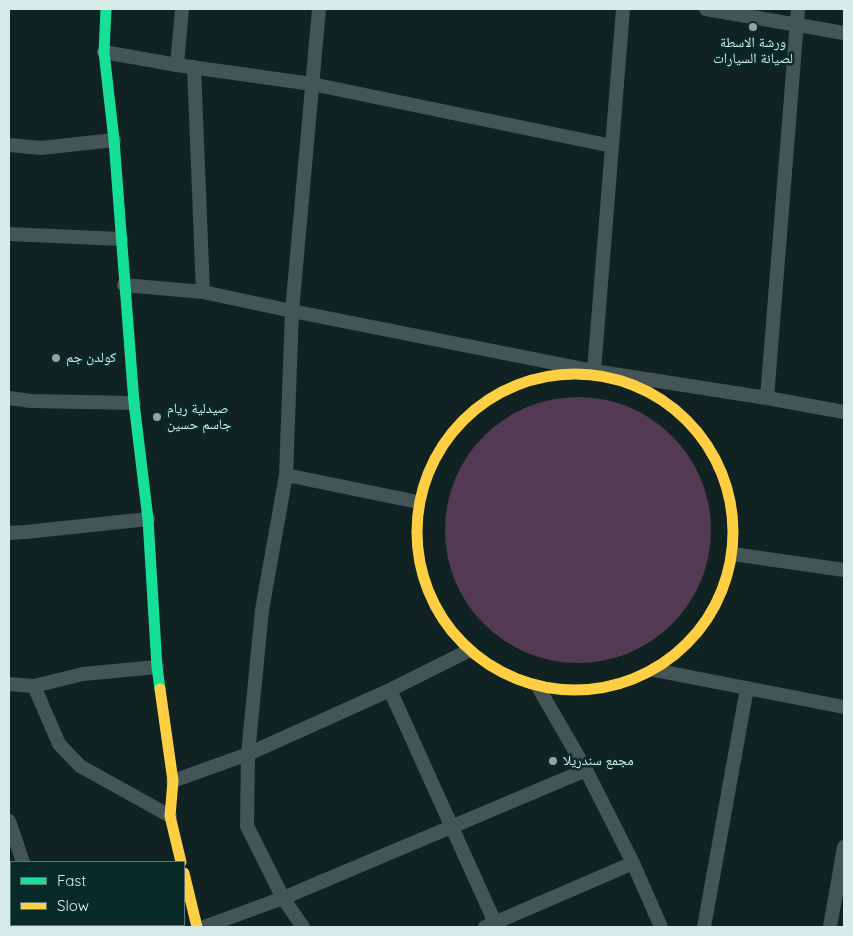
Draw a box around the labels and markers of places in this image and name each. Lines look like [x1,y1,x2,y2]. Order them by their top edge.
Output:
marker: ورشة الاسطة لصيانة السيارات [747,21,759,33]
place label: ورشة الاسطة لصيانة السيارات [713,35,793,68]
place label: كولدن جم [66,350,116,366]
marker: كولدن جم [50,352,62,364]
place label: صيدلية ريام جاسم حسين [167,401,231,434]
marker: صيدلية ريام جاسم حسين [151,411,163,423]
place label: مجمع سندريلا [563,753,634,769]
marker: مجمع سندريلا [547,755,559,767]

